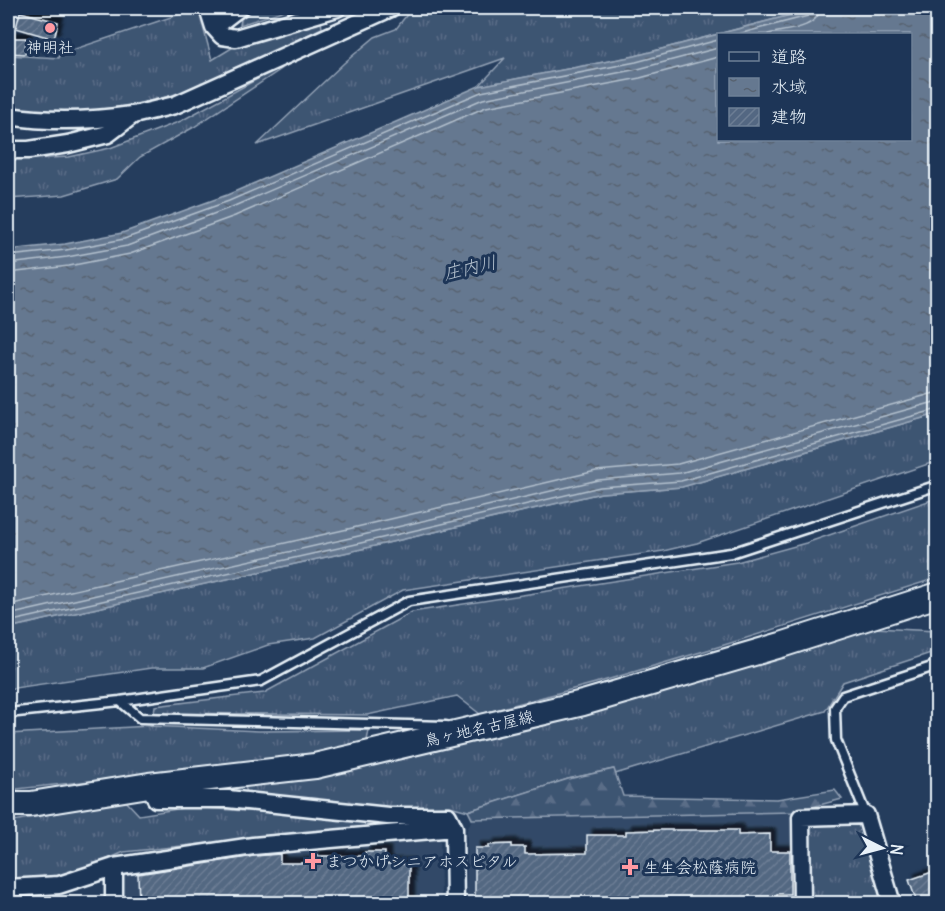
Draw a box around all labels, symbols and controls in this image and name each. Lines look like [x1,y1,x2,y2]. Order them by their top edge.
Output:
marker: 神明社 [43,21,57,35]
legend [717,33,912,141]
place label: 神明社 [26,37,74,57]
text: 道路 [771,45,807,68]
text: 水域 [771,75,807,98]
text: 建物 [771,105,807,128]
water label: 庄内川 [441,250,499,285]
street label: 鳥ヶ地名古屋線 [422,706,536,750]
north arrow [852,818,912,878]
text: N [886,843,907,856]
place label: まつかげシニアホスピタル [326,851,518,871]
marker: まつかげシニアホスピタル [304,852,322,870]
place label: 生生会松蔭病院 [644,857,756,877]
marker: 生生会松蔭病院 [621,858,639,876]

